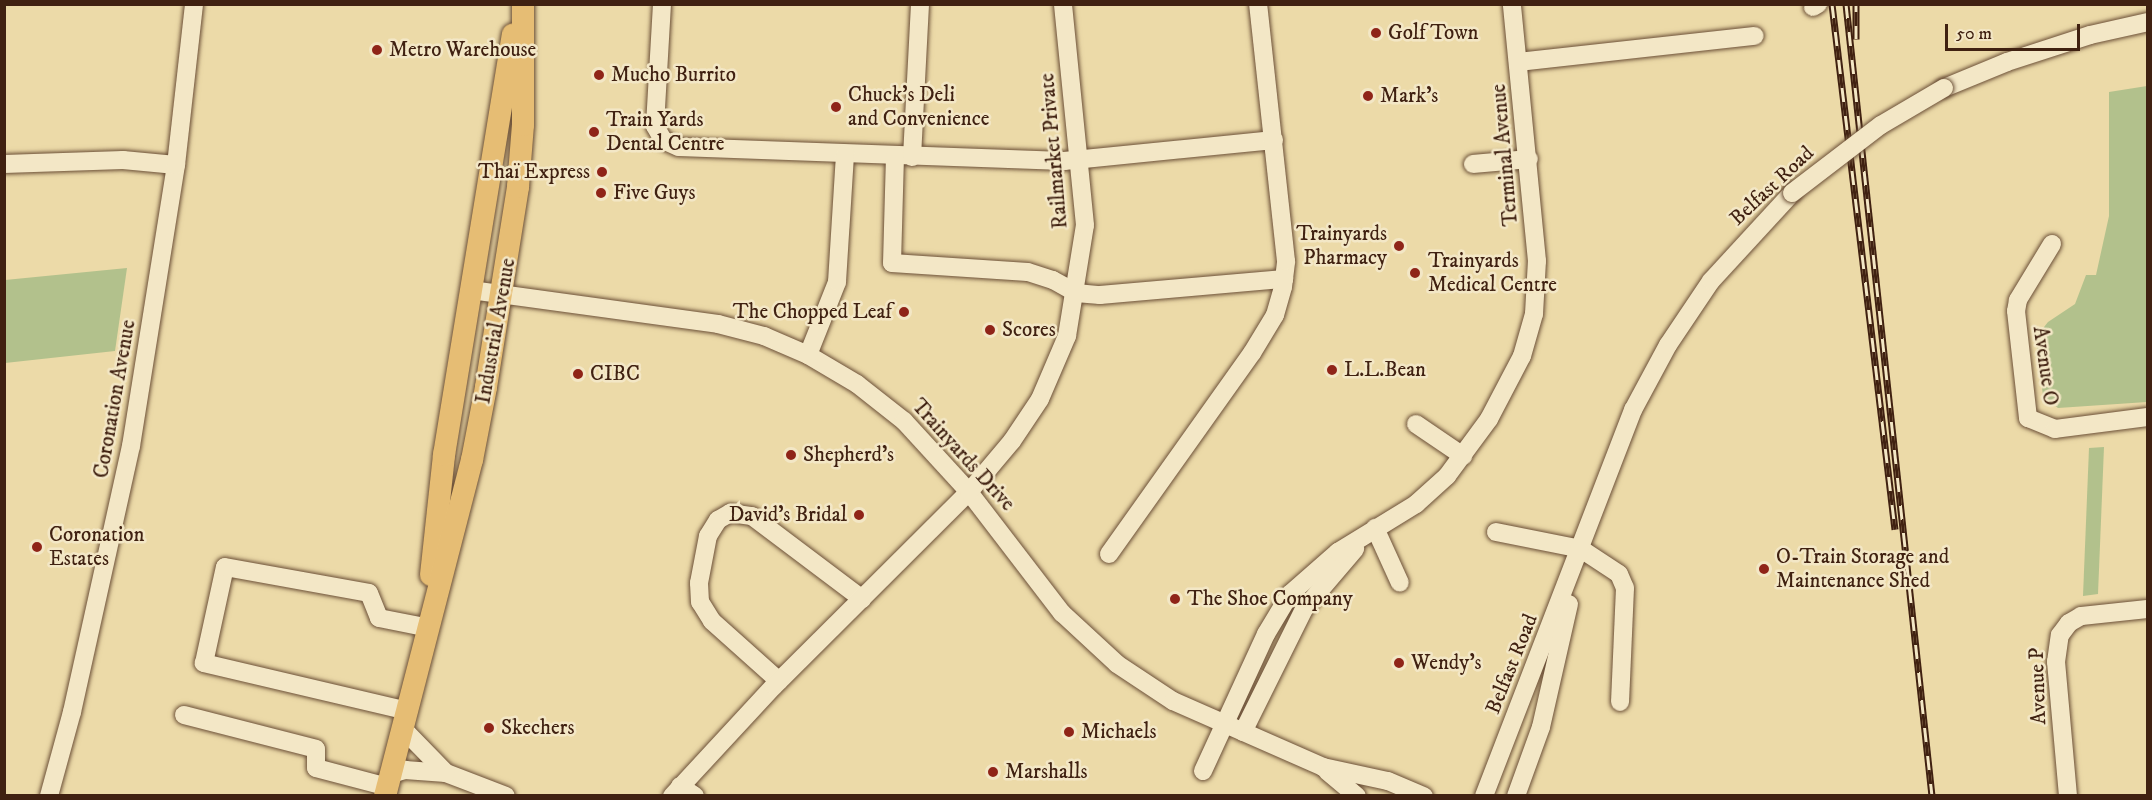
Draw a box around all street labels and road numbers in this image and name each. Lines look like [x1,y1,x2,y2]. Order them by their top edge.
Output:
street label: Railmarket Private [1035,72,1073,230]
street label: Terminal Avenue [1486,83,1524,227]
street label: Belfast Road [1725,141,1819,231]
street label: Industrial Avenue [471,256,521,406]
street label: Coronation Avenue [89,318,141,480]
street label: Avenue O [2027,325,2063,407]
street label: Trainyards Drive [906,394,1020,516]
street label: Belfast Road [1481,610,1543,718]
street label: Avenue P [2024,647,2052,725]

